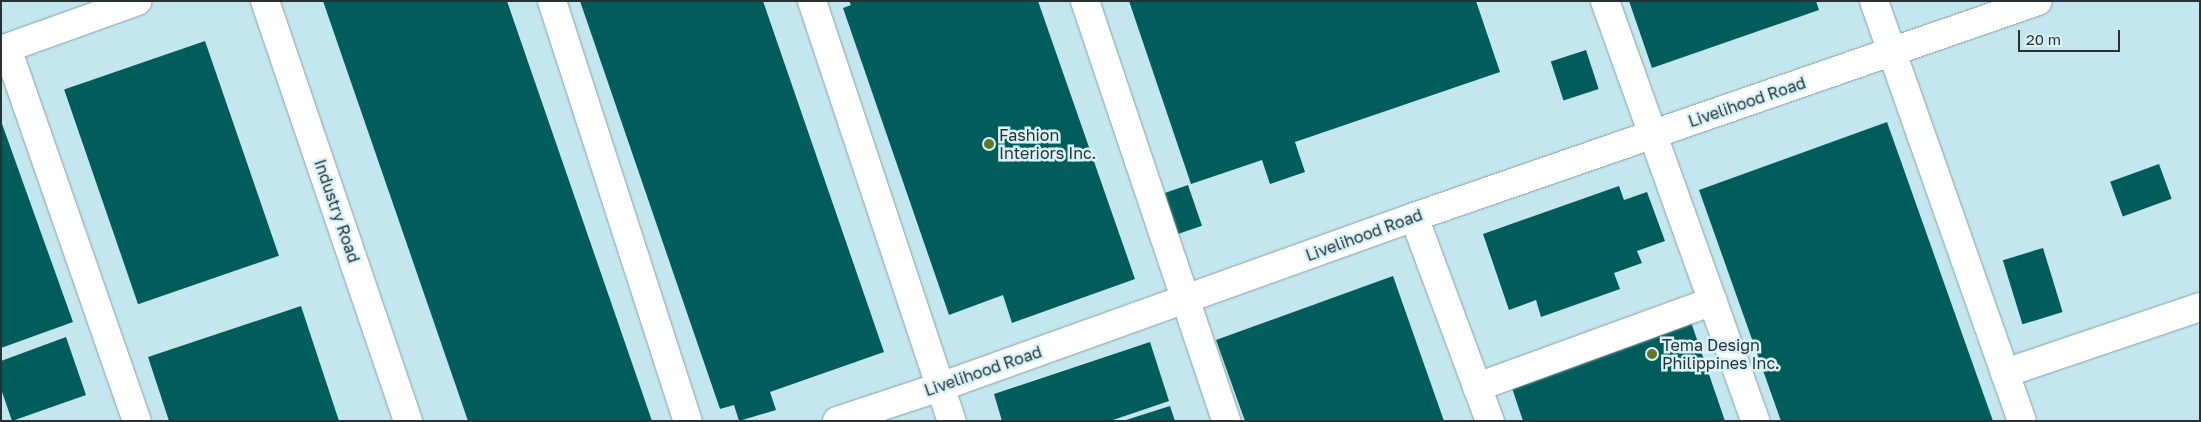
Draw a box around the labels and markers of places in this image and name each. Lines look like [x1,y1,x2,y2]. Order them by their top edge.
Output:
place label: Fashion Interiors Inc. [999,125,1096,163]
marker: Fashion Interiors Inc. [983,138,995,150]
place label: Tema Design Philippines Inc. [1662,335,1780,373]
marker: Tema Design Philippines Inc. [1646,348,1658,360]

